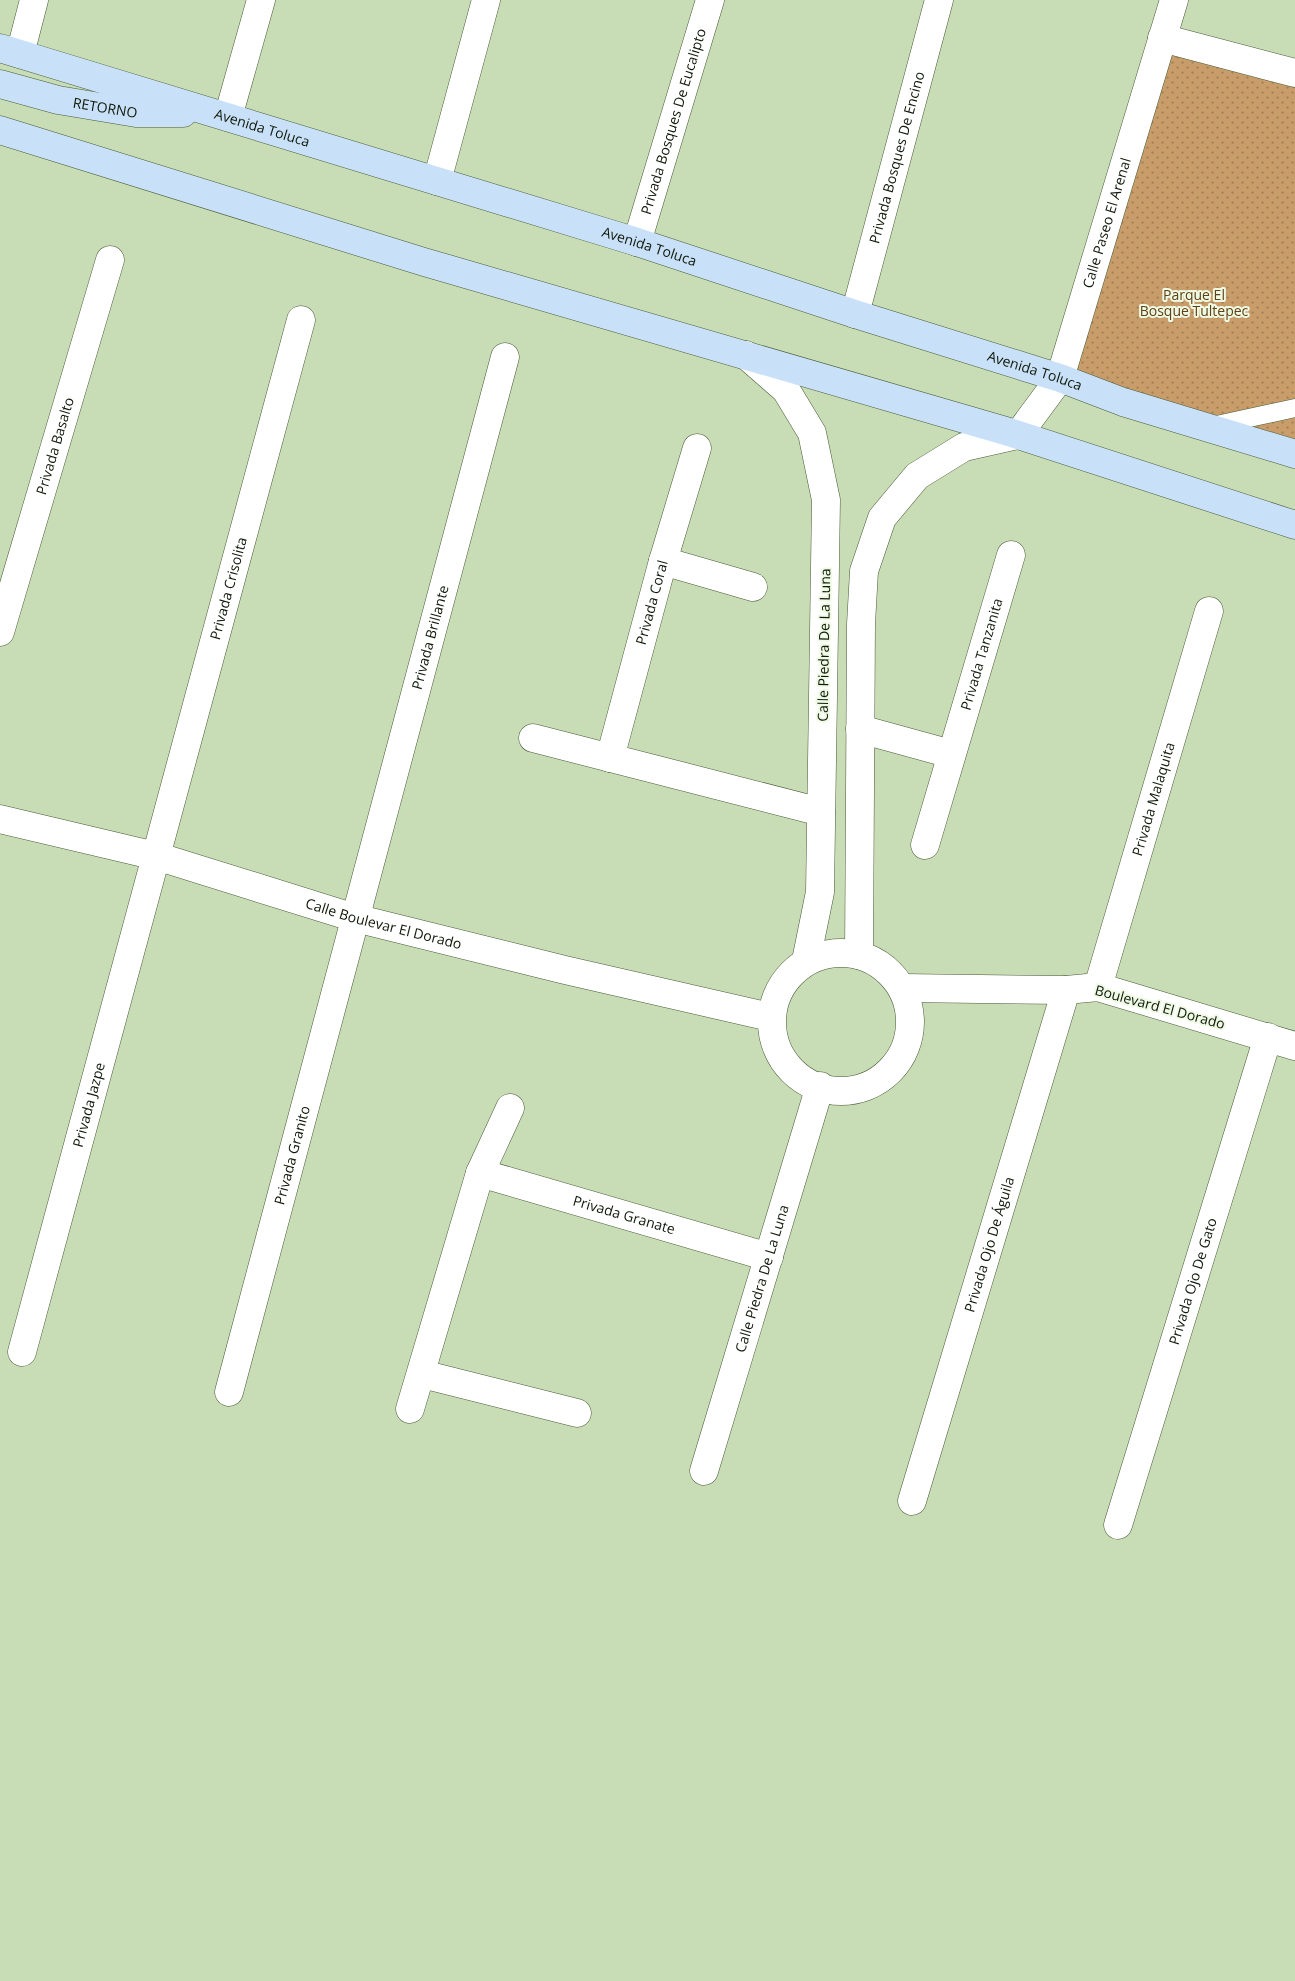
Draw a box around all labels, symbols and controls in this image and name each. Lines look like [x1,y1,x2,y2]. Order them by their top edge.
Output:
street label: Privada Bosques De Eucalipto [636,26,710,217]
street label: Privada Bosques De Encino [864,69,928,245]
street label: RETORNO [72,93,139,122]
street label: Avenida Toluca [212,104,312,151]
street label: Calle Paseo El Arenal [1078,155,1135,290]
street label: Avenida Toluca [600,222,699,270]
park label: Parque El Bosque Tultepec [1140,285,1249,320]
street label: Avenida Toluca [985,346,1085,395]
street label: Privada Basalto [31,395,78,497]
street label: Privada Crisolita [205,535,251,642]
street label: Privada Coral [631,558,672,647]
street label: Calle Piedra De La Luna [813,568,834,722]
street label: Privada Brillante [407,583,453,691]
street label: Privada Tanzanita [956,596,1007,712]
street label: Privada Malaquita [1127,740,1179,858]
street label: Calle Boulevar El Dorado [303,893,464,953]
street label: Boulevard El Dorado [1093,980,1227,1033]
street label: Privada Jazpe [68,1060,109,1149]
street label: Privada Granito [269,1104,314,1207]
street label: Privada Ojo De Águila [959,1174,1018,1314]
street label: Privada Granate [571,1191,678,1238]
street label: Calle Piedra De La Luna [730,1202,793,1355]
street label: Privada Ojo De Gato [1164,1215,1221,1347]

